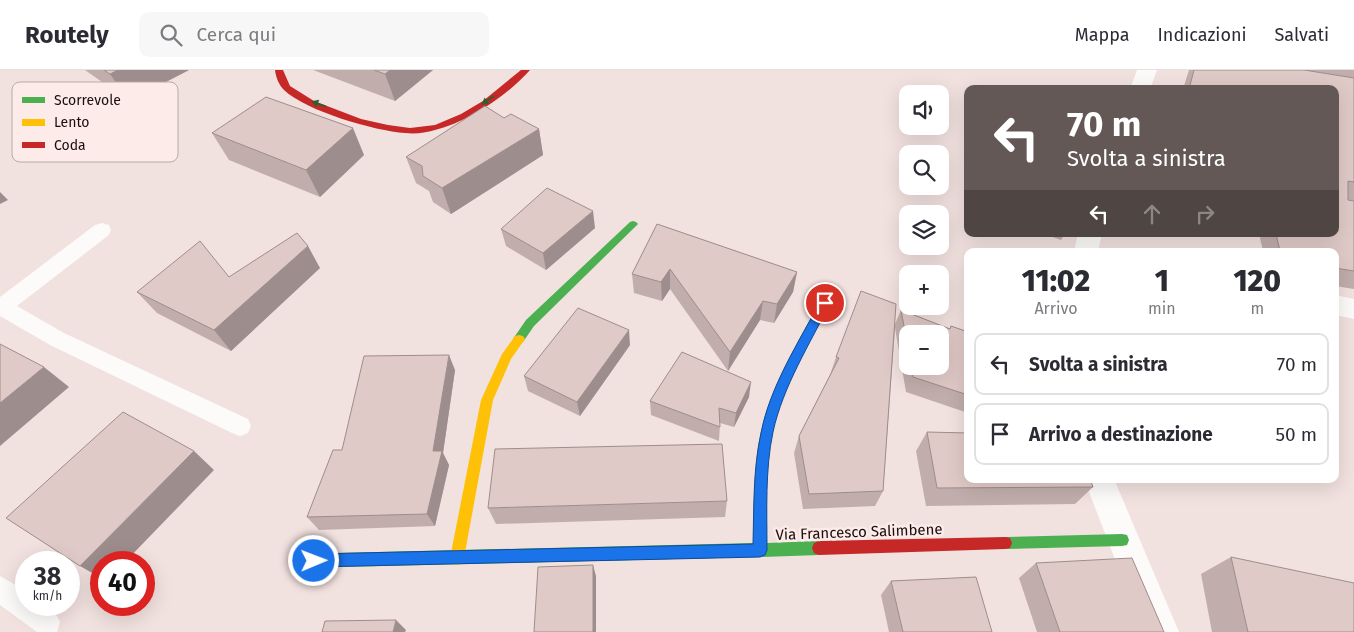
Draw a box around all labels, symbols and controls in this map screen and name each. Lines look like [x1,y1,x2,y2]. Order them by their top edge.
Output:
search box [139,12,489,57]
text: Routely [25,21,109,49]
icon: search [157,21,185,49]
text: Cerca qui [197,23,276,46]
text: Mappa [1075,24,1130,46]
text: Indicazioni [1158,24,1247,46]
text: Salvati [1275,24,1329,46]
legend [12,82,178,162]
map controls [899,85,949,375]
button: sound [899,85,949,135]
text: Scorrevole [54,92,121,109]
one-way arrow [481,95,494,105]
one-way arrow [311,100,326,108]
text: 70 m [1067,103,1141,145]
icon: left [984,105,1049,170]
text: Lento [54,114,89,131]
text: Coda [54,137,86,154]
button: search [899,145,949,195]
text: Svolta a sinistra [1067,145,1226,172]
icon: left [1085,200,1113,228]
icon: ahead [1138,200,1166,228]
icon: right [1191,200,1219,228]
button: layers [899,205,949,255]
text: 11:02 [1022,263,1090,299]
text: 1 [1155,263,1169,299]
text: 120 [1233,263,1281,299]
button: + [899,265,949,315]
pin [804,282,846,324]
icon: arrive [811,289,839,317]
text: Arrivo [1034,299,1078,318]
text: min [1148,299,1176,318]
text: m [1250,299,1264,318]
button: − [899,325,949,375]
icon: left [986,350,1014,378]
text: Svolta a sinistra [1029,353,1168,376]
text: 70 m [1277,353,1317,376]
icon: arrive [986,420,1014,448]
text: Arrivo a destinazione [1029,423,1213,446]
text: 50 m [1276,423,1317,446]
street label: Via Francesco Salimbene [775,520,943,544]
position arrow [287,534,339,586]
speed limit sign: 40 [90,551,155,616]
text: 38 [34,562,61,592]
text: km/h [33,589,62,603]

